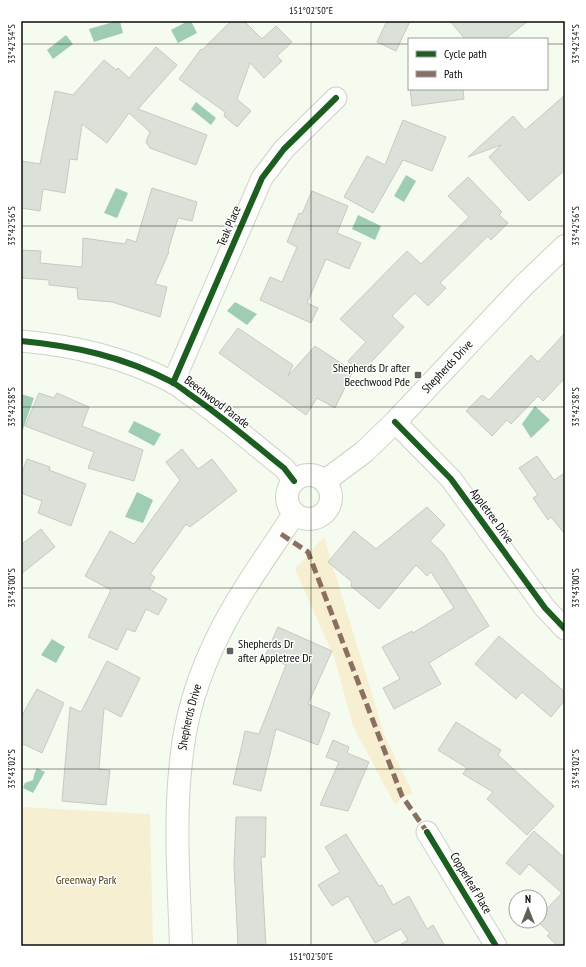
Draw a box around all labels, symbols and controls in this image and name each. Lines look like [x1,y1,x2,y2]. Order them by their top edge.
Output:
text: 151°02'50"E [289,4,333,17]
text: 33°42'54"S [5,24,18,64]
text: 33°42'54"S [569,24,582,64]
legend [408,38,548,90]
text: Cycle path [444,46,487,61]
text: Path [444,66,462,81]
street label: Teak Place [213,203,244,248]
text: 33°42'56"S [5,206,18,246]
text: 33°42'56"S [569,206,582,246]
street label: Shepherds Drive [418,336,476,396]
place label: Shepherds Dr after Beechwood Pde [333,360,411,389]
marker: Shepherds Dr after Beechwood Pde [413,370,423,380]
street label: Beechwood Parade [182,372,253,431]
text: 33°42'58"S [5,387,18,427]
text: 33°42'58"S [569,387,582,427]
street label: Appletree Drive [467,485,517,546]
text: 33°43'00"S [5,568,18,608]
text: 33°43'00"S [569,568,582,608]
place label: Shepherds Dr after Appletree Dr [238,636,313,665]
marker: Shepherds Dr after Appletree Dr [225,646,235,656]
street label: Shepherds Drive [174,682,205,751]
text: 33°43'02"S [5,749,18,789]
text: 33°43'02"S [569,749,582,789]
street label: Copperleaf Place [447,849,496,916]
park label: Greenway Park [56,872,117,887]
north arrow [508,889,548,929]
text: N [525,892,531,906]
text: 151°02'50"E [289,950,333,963]

